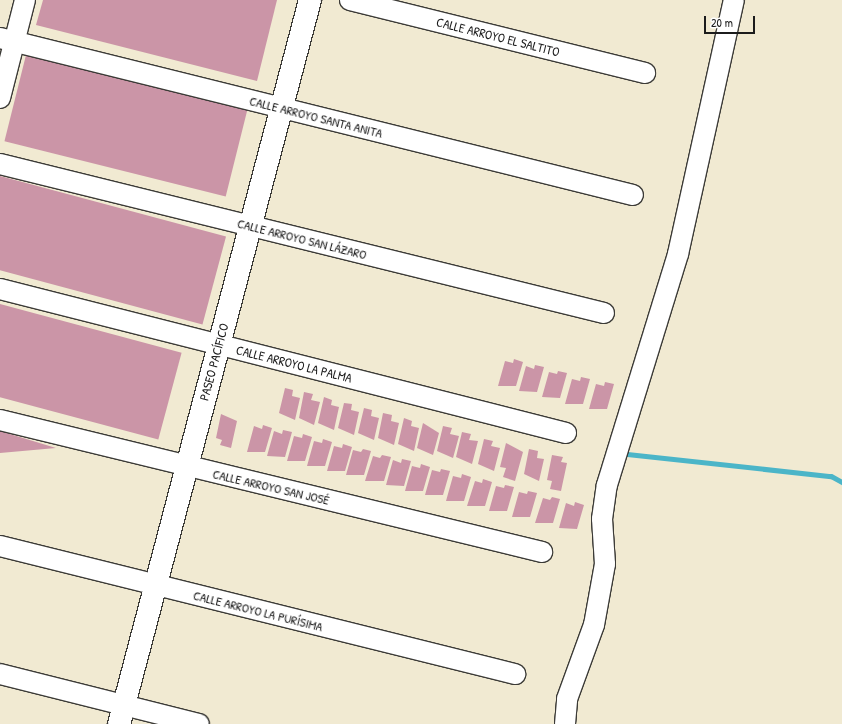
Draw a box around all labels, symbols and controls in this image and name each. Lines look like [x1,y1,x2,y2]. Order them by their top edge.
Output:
scale bar [706,8,757,34]
street label: CALLE ARROYO EL SALTITO [435,14,561,60]
text: 20 m [711,14,733,31]
street label: CALLE ARROYO SANTA ANITA [248,93,384,141]
street label: CALLE ARROYO SAN LÁZARO [236,215,368,263]
street label: PASEO PACÍFICO [196,322,232,402]
street label: CALLE ARROYO LA PALMA [234,342,354,386]
street label: CALLE ARROYO SAN JOSÉ [211,466,331,508]
street label: CALLE ARROYO LA PURÍSIMA [192,587,324,635]

